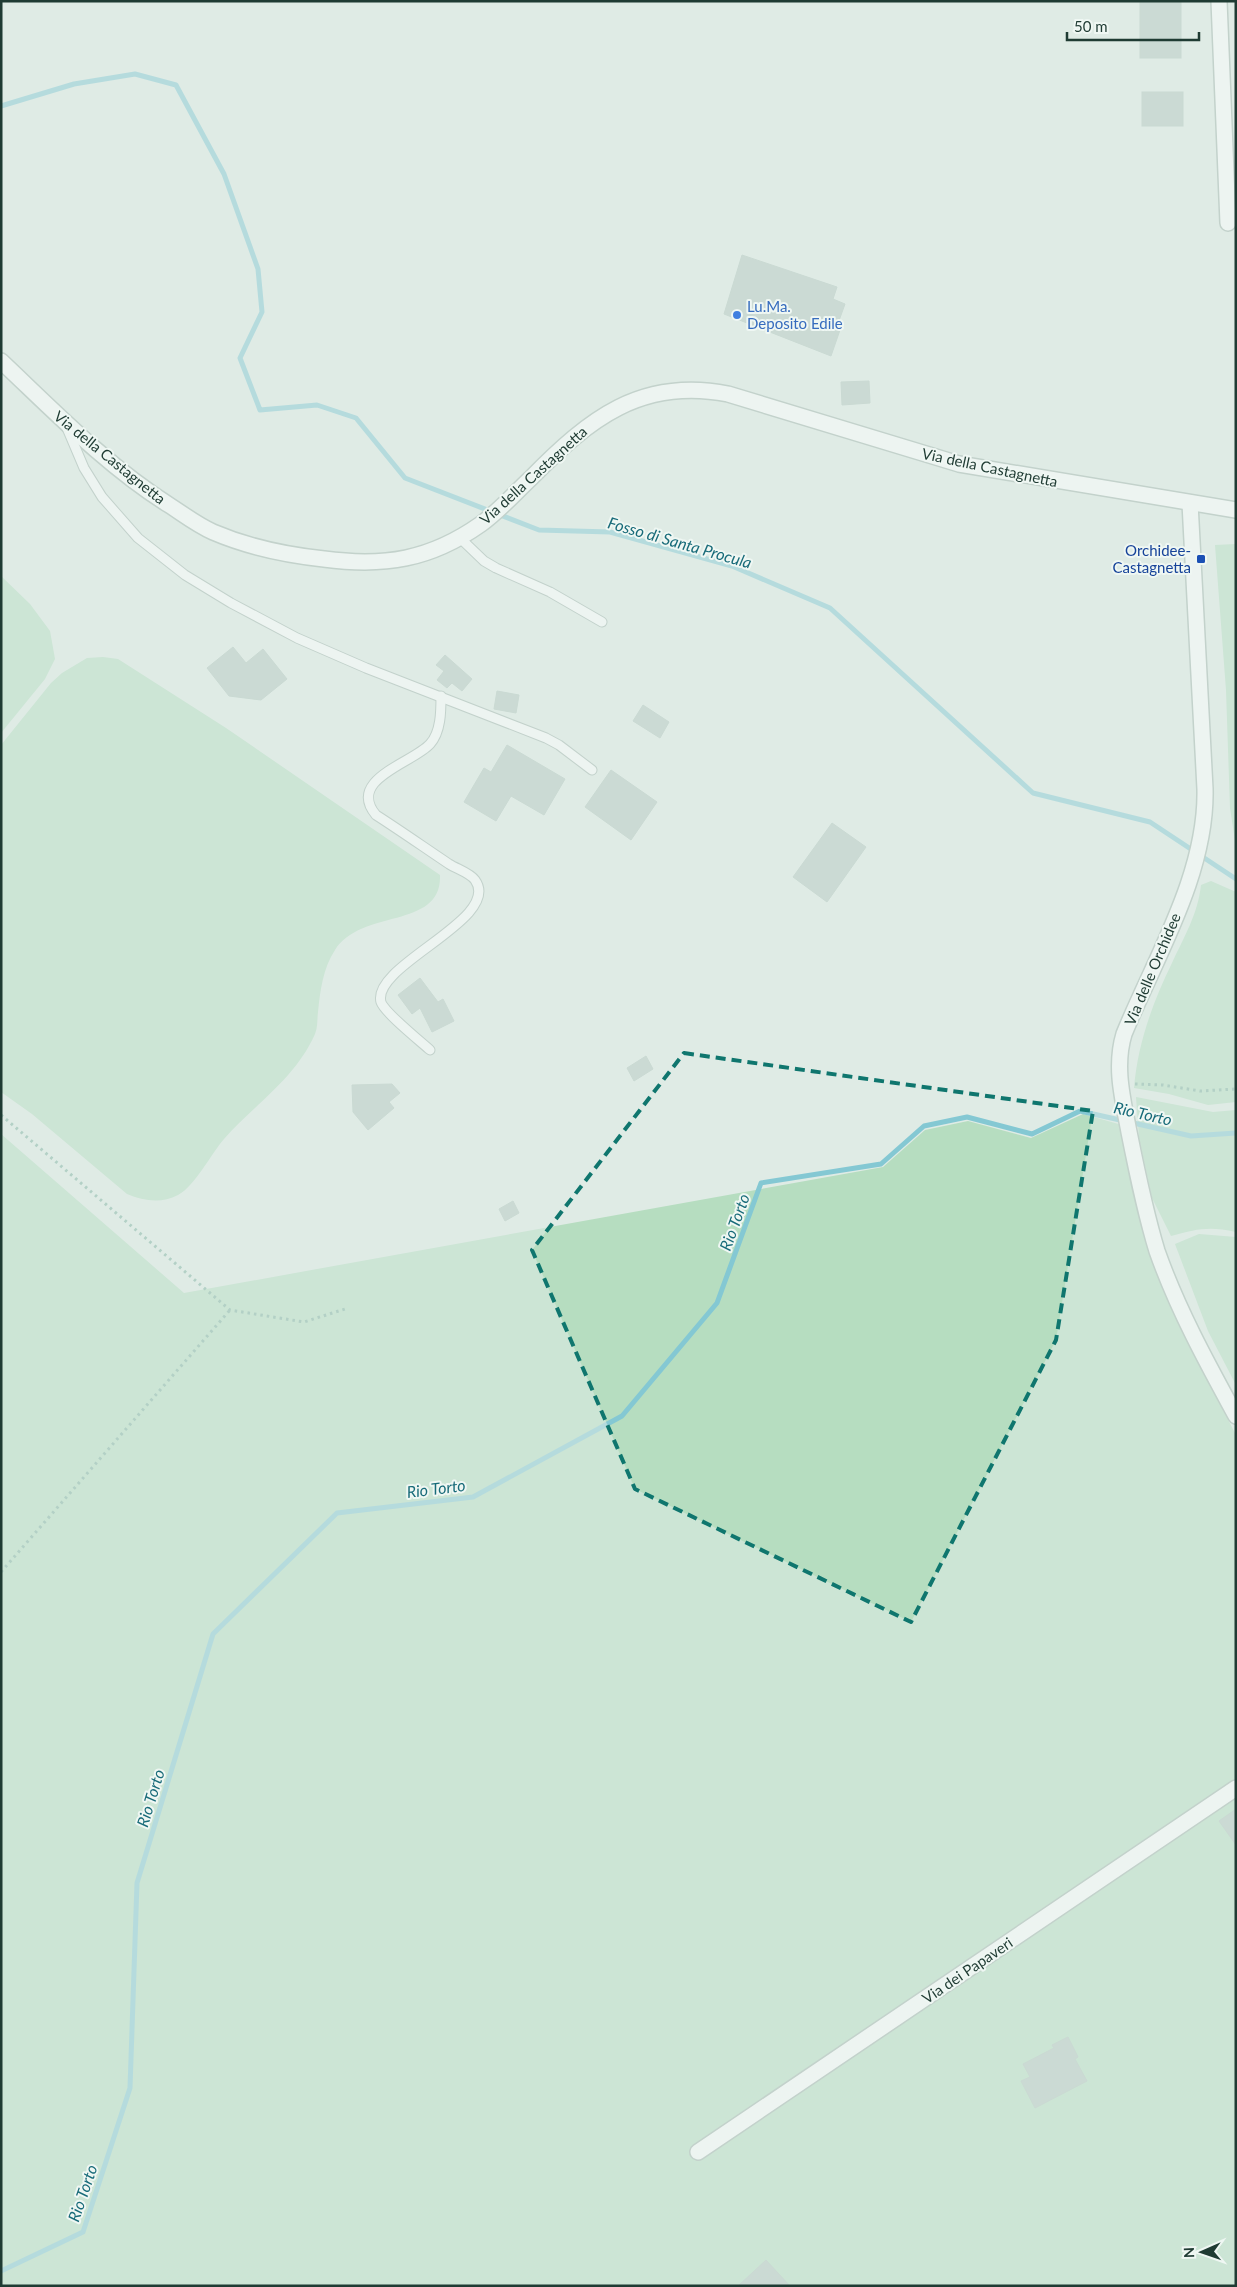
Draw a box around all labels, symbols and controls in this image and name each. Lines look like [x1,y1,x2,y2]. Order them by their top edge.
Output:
scale bar [1067,10,1200,42]
text: 50 m [1074,17,1108,35]
place label: Lu.Ma. Deposito Edile [747,297,843,332]
marker: Lu.Ma. Deposito Edile [731,309,743,321]
street label: Via della Castagnetta [51,406,169,508]
street label: Via della Castagnetta [476,422,590,528]
street label: Via della Castagnetta [920,444,1060,490]
water label: Fosso di Santa Procula [606,512,754,572]
place label: Orchidee- Castagnetta [1112,541,1191,576]
marker: Orchidee- Castagnetta [1195,553,1207,565]
street label: Via delle Orchidee [1120,910,1184,1028]
water label: Rio Torto [1112,1097,1174,1129]
water label: Rio Torto [715,1191,753,1253]
water label: Rio Torto [406,1475,466,1501]
water label: Rio Torto [132,1767,168,1829]
street label: Via dei Papaveri [918,1933,1016,2007]
water label: Rio Torto [63,2162,101,2224]
north arrow [1177,2227,1227,2277]
text: N [1180,2247,1197,2258]

